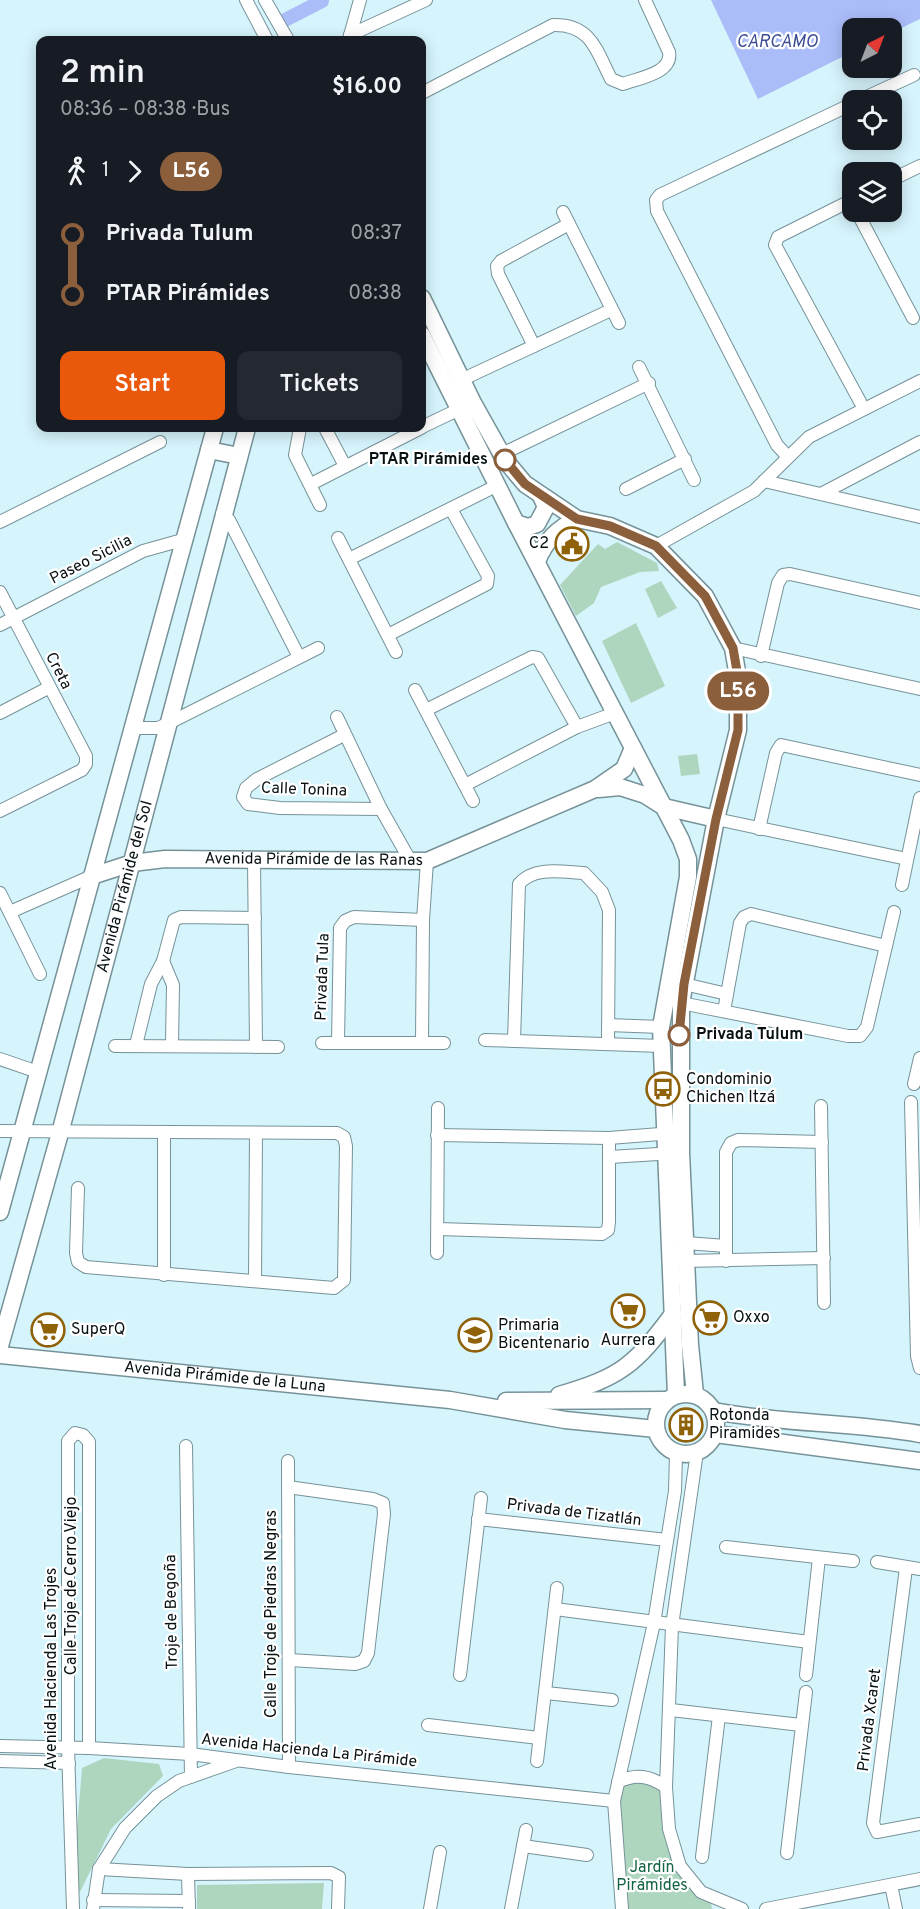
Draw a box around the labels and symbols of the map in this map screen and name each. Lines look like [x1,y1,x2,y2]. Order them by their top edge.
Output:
north arrow [842,18,902,78]
water label: CARCAMO [736,31,818,54]
marker: PTAR Pirámides [494,449,516,471]
place label: PTAR Pirámides [369,450,488,470]
public building icon: C2 [554,526,590,562]
street label: Paseo Sicilia [47,531,135,589]
place label: C2 [529,534,549,554]
street label: Creta [40,649,76,693]
line badge: L56 [704,672,772,710]
street label: Calle Tonina [261,779,347,801]
street label: Avenida Pirámide del Sol [93,799,158,975]
street label: Avenida Pirámide de las Ranas [204,849,423,871]
street label: Privada Tula [311,933,335,1021]
marker: Privada Tulum [668,1024,690,1046]
place label: Privada Tulum [696,1025,803,1045]
place label: Condominio Chichen Itzá [686,1070,775,1108]
bus stop icon: Condominio Chichen Itzá [645,1071,681,1107]
supermarket icon: Aurrera [610,1293,646,1329]
supermarket icon: Oxxo [692,1300,728,1336]
place label: Oxxo [733,1308,770,1328]
supermarket icon: SuperQ [30,1312,66,1348]
place label: Primaria Bicentenario [498,1316,590,1354]
school or university icon: Primaria Bicentenario [457,1317,493,1353]
place label: SuperQ [71,1320,125,1340]
place label: Aurrera [601,1331,655,1351]
street label: Avenida Pirámide de la Luna [123,1357,327,1398]
place label: Rotonda Piramides [709,1406,780,1444]
building icon: Rotonda Piramides [668,1407,704,1443]
street label: Privada de Tizatlán [505,1495,643,1531]
street label: Calle Troje de Cerro Viejo [62,1497,82,1675]
street label: Calle Troje de Piedras Negras [262,1510,282,1718]
street label: Troje de Begoña [161,1554,183,1670]
street label: Avenida Hacienda Las Trojes [42,1568,62,1770]
street label: Privada Xcaret [854,1667,886,1773]
street label: Avenida Hacienda La Pirámide [200,1730,418,1772]
park label: Jardín Pirámides [616,1858,688,1896]

